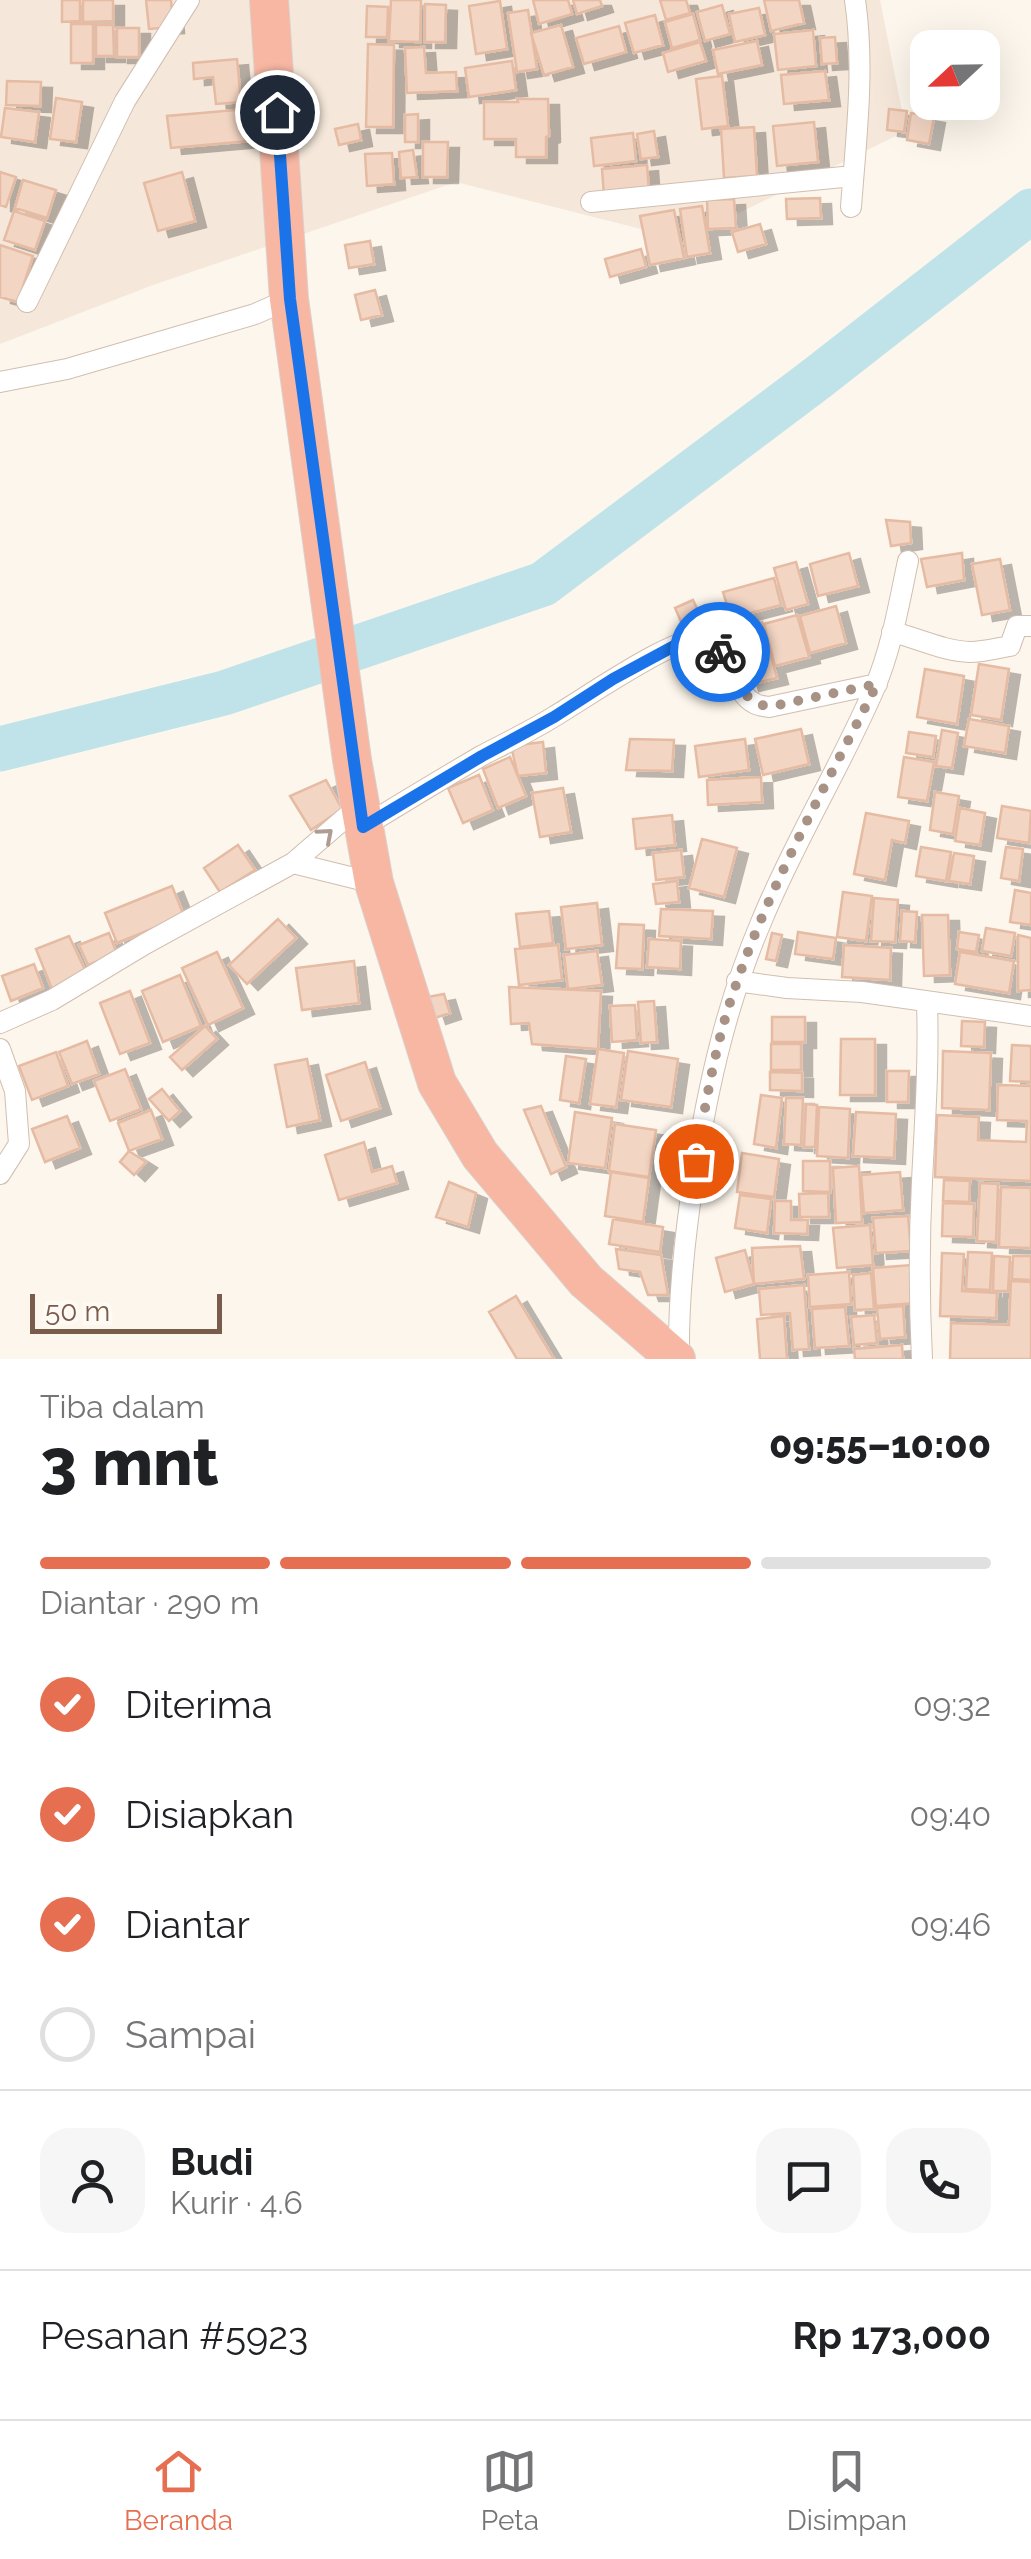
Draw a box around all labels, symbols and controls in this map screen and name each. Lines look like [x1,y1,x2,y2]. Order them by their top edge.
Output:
north arrow [910,30,1000,120]
map controls [910,30,1000,120]
pin [235,70,320,155]
icon: home [250,85,305,140]
courier [670,602,770,702]
icon: bike [693,625,748,680]
one-way arrow [314,828,333,846]
pin [654,1119,739,1204]
icon: bag [669,1134,724,1189]
scale bar [30,1289,222,1334]
text: 50 m [45,1295,110,1328]
text: Tiba dalam [40,1388,205,1425]
text: 09:55–10:00 [769,1422,991,1467]
text: 3 mnt [40,1424,219,1500]
text: Diantar · 290 m [40,1584,259,1621]
icon: check [40,1677,95,1732]
text: Diterima [125,1682,272,1727]
text: 09:32 [913,1686,991,1723]
icon: check [40,1787,95,1842]
text: Disiapkan [125,1792,294,1837]
text: 09:40 [910,1796,991,1833]
icon: check [40,1897,95,1952]
text: Diantar [125,1902,250,1947]
text: 09:46 [910,1906,991,1943]
text: Sampai [125,2012,256,2057]
button: person [40,2128,145,2233]
button: chat [756,2128,861,2233]
button: phone [886,2128,991,2233]
text: Budi [170,2139,253,2184]
text: Kurir · 4.6 [170,2184,303,2221]
text: Pesanan #5923 [40,2313,308,2358]
text: Rp 173,000 [793,2313,991,2358]
tab: Beranda [124,2444,233,2537]
tab: Peta [481,2444,539,2537]
tab: Disimpan [787,2444,907,2537]

